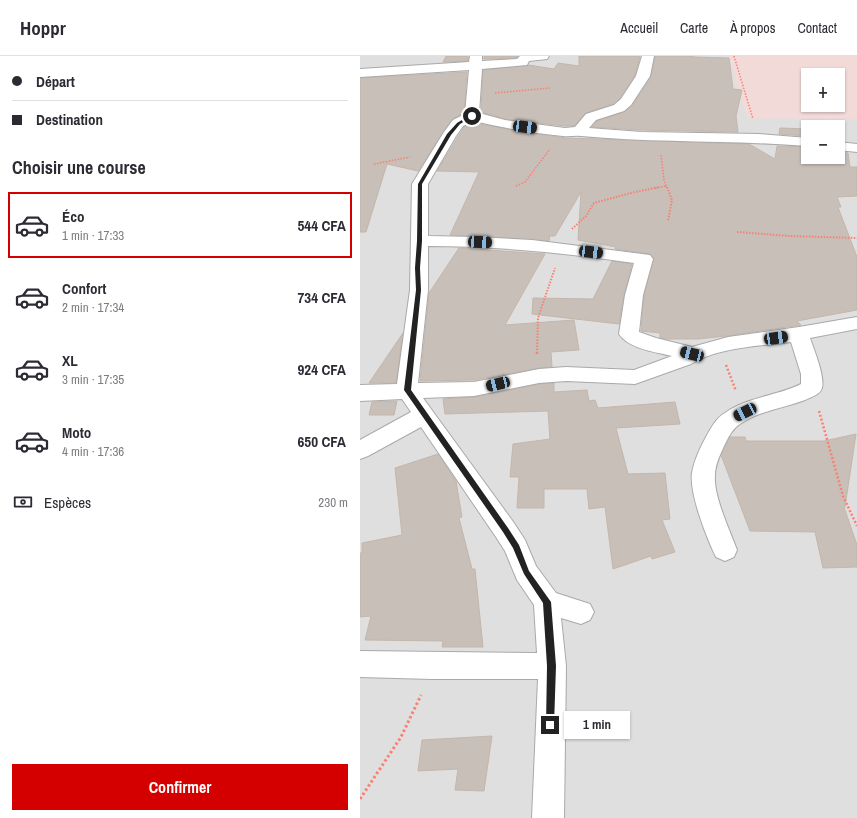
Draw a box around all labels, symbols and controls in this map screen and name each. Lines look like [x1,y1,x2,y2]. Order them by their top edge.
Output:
text: Hoppr [20,15,66,41]
text: Accueil [620,19,658,37]
text: Carte [680,19,708,37]
text: À propos [730,19,775,37]
text: Contact [797,19,837,37]
map controls [801,68,845,164]
button: + [801,68,845,112]
text: Départ [36,71,75,92]
route start [463,107,481,125]
text: Destination [36,109,103,130]
car [512,120,538,134]
button: − [801,120,845,164]
text: Choisir une course [12,155,146,180]
text: Éco [62,206,85,227]
icon: car [14,207,50,243]
text: 544 CFA [297,215,346,236]
text: 1 min · 17:33 [62,227,124,244]
car [468,235,492,249]
car [578,245,604,259]
text: Confort [62,278,106,299]
icon: car [14,279,50,315]
text: 734 CFA [297,287,346,308]
text: 2 min · 17:34 [62,299,124,316]
car [763,330,789,346]
car [679,345,705,363]
text: XL [62,350,78,371]
icon: car [14,351,50,387]
text: 924 CFA [297,359,346,380]
text: 3 min · 17:35 [62,371,124,388]
car [485,375,511,393]
car [732,401,758,423]
text: Moto [62,422,91,443]
icon: car [14,423,50,459]
text: 650 CFA [297,431,346,452]
text: 4 min · 17:36 [62,443,124,460]
icon: cash [12,491,34,513]
text: Espèces [44,492,91,513]
text: 230 m [318,494,348,511]
callout: 1 min [564,711,630,739]
route end [541,716,559,734]
text: 1 min [583,716,611,733]
button: Confirmer [12,764,348,810]

